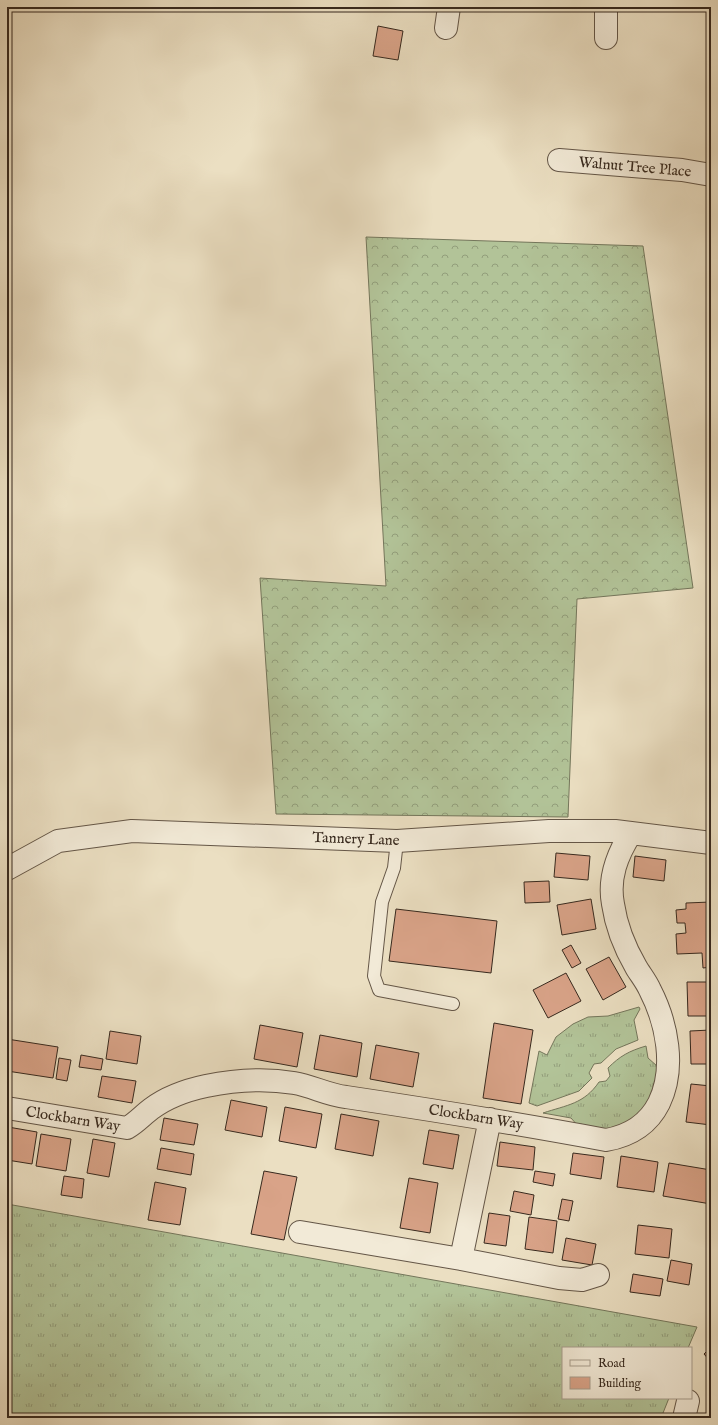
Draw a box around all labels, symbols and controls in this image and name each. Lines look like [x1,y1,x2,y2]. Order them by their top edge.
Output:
street label: Walnut Tree Place [578,153,692,181]
street label: Tannery Lane [312,828,400,850]
street label: Clockbarn Way [427,1100,525,1134]
street label: Clockbarn Way [24,1102,122,1136]
legend [562,1347,692,1399]
text: Road [598,1356,626,1371]
text: Building [598,1376,642,1391]

